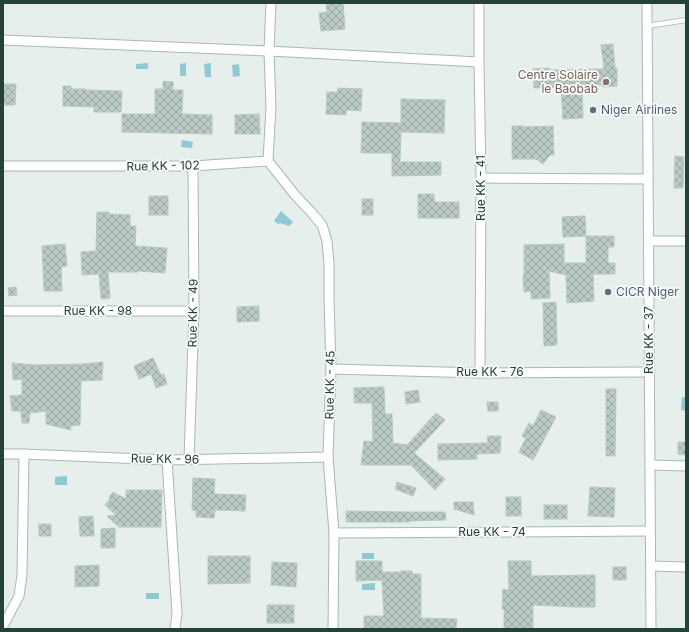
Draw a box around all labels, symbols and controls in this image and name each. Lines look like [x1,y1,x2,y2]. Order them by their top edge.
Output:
place label: Centre Solaire le Baobab [518,67,598,96]
marker: Centre Solaire le Baobab [601,77,611,87]
place label: Niger Airlines [601,102,677,117]
marker: Niger Airlines [588,105,598,115]
street label: Rue KK - 41 [473,155,488,221]
street label: Rue KK - 102 [126,157,200,174]
street label: Rue KK - 49 [184,278,201,348]
place label: CICR Niger [616,284,679,299]
marker: CICR Niger [603,287,613,297]
street label: Rue KK - 98 [64,303,132,318]
street label: Rue KK - 37 [641,306,656,374]
street label: Rue KK - 45 [321,351,338,419]
street label: Rue KK - 76 [456,364,524,379]
street label: Rue KK - 96 [131,450,199,467]
street label: Rue KK - 74 [458,524,526,539]

